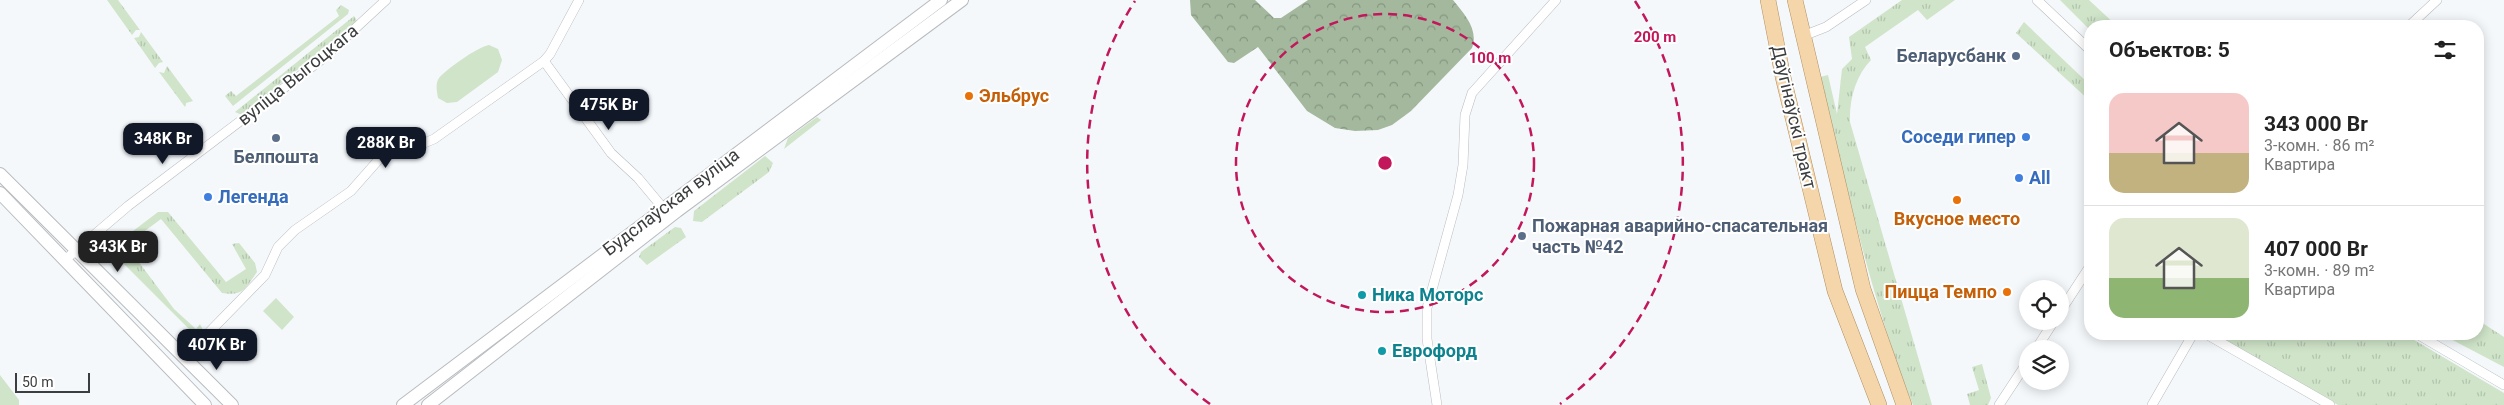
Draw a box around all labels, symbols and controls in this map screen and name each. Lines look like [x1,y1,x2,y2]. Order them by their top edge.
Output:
street label: вуліца Выгоцкага [233,20,362,129]
text: 200 m [1634,28,1676,46]
icon: filters [2431,36,2459,64]
text: Объектов: 5 [2109,38,2230,62]
street label: Даўгінаўскі тракт [1768,43,1821,191]
place label: Беларусбанк [1897,45,2007,66]
text: 100 m [1469,49,1511,67]
marker: Беларусбанк [2010,50,2022,62]
place label: Эльбрус [979,85,1049,106]
pin: 475K Br [563,88,655,131]
marker: Эльбрус [963,90,975,102]
text: 475K Br [580,95,638,114]
text: 343 000 Br [2264,112,2368,136]
icon: home [2149,113,2209,173]
pin: 348K Br [117,122,209,165]
pin: 288K Br [340,126,432,169]
place label: Соседи гипер [1901,126,2016,147]
text: 348K Br [134,129,192,148]
marker: Соседи гипер [2020,131,2032,143]
marker: Белпошта [270,132,282,144]
text: 288K Br [357,133,415,152]
text: 3-комн. · 86 m² [2264,136,2374,155]
street label: Будслаўская вуліца [598,144,743,260]
place label: Белпошта [233,146,319,167]
centre of rings [1376,154,1394,172]
text: Квартира [2264,155,2335,174]
place label: All [2029,167,2051,188]
marker: All [2013,172,2025,184]
place label: Легенда [218,186,289,207]
marker: Легенда [202,191,214,203]
marker: Вкусное место [1951,194,1963,206]
place label: Вкусное место [1894,208,2020,229]
place label: Пожарная аварийно-спасательная часть №42 [1532,215,1828,257]
pin: 343K Br [72,230,164,273]
marker: Пожарная аварийно-спасательная часть №42 [1516,230,1528,242]
text: 343K Br [89,237,147,256]
text: 407 000 Br [2264,237,2368,261]
icon: home [2149,238,2209,298]
text: 3-комн. · 89 m² [2264,261,2374,280]
map controls [2019,280,2069,390]
button: locate [2019,280,2069,330]
text: Квартира [2264,280,2335,299]
place label: Пицца Темпо [1884,281,1997,302]
place label: Ника Моторс [1372,284,1483,305]
marker: Пицца Темпо [2001,286,2013,298]
marker: Ника Моторс [1356,289,1368,301]
pin: 407K Br [171,328,263,371]
text: 407K Br [188,335,246,354]
place label: Еврофорд [1392,340,1478,361]
button: layers [2019,340,2069,390]
marker: Еврофорд [1376,345,1388,357]
scale bar [15,370,90,393]
text: 50 m [22,374,54,390]

